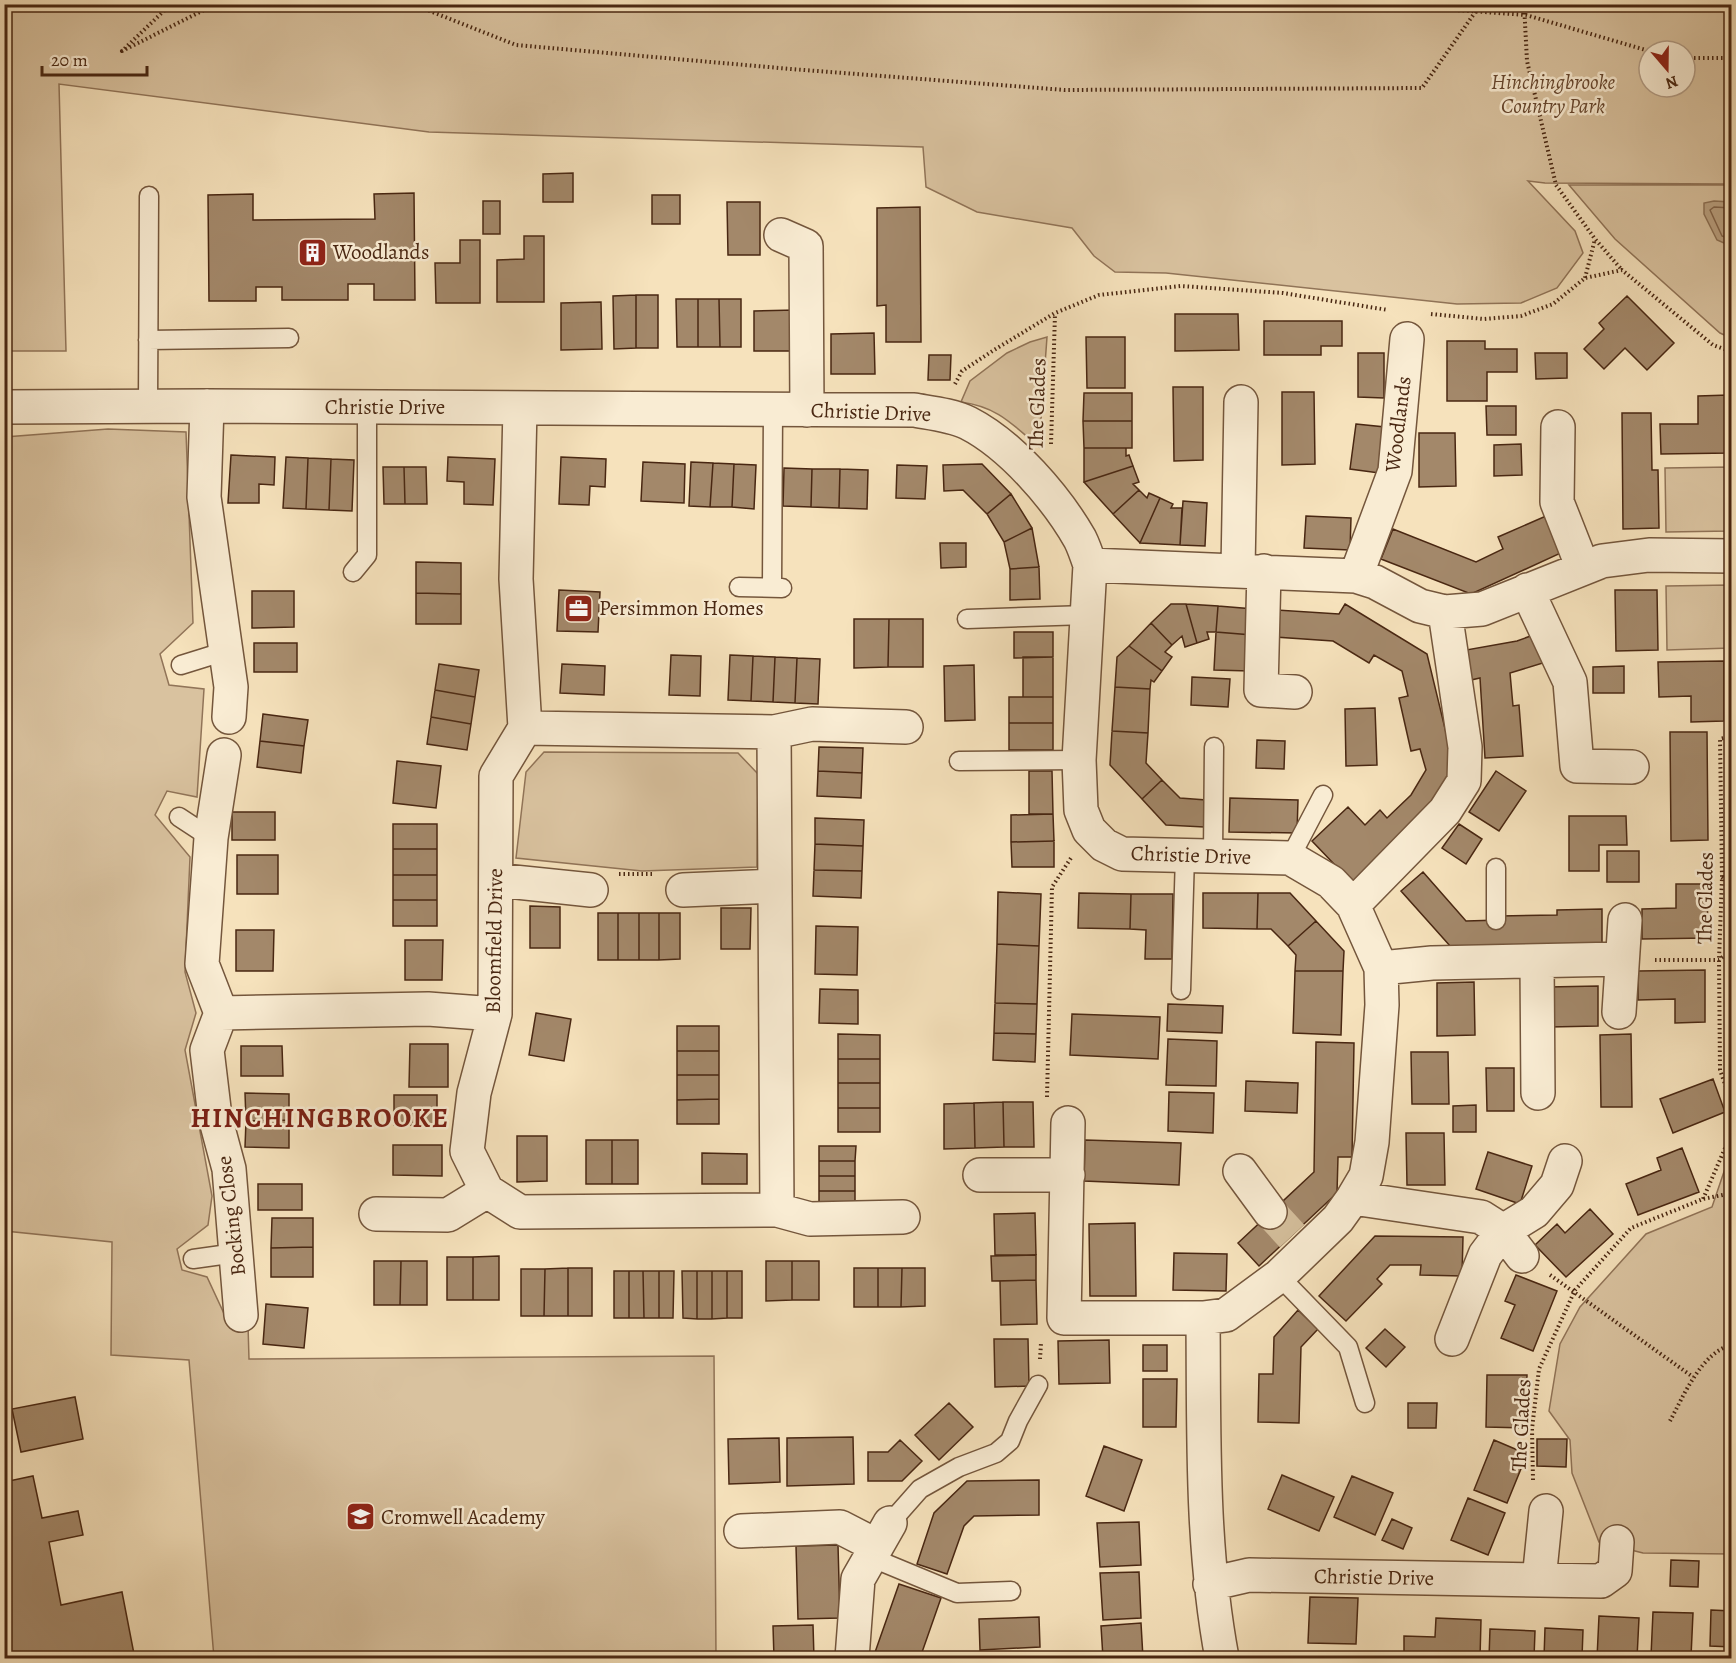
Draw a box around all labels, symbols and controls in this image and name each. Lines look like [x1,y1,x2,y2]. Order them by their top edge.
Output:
scale bar [42,39,147,77]
north arrow [1637,39,1697,99]
text: 20 m [51,48,88,72]
park label: Hinchingbrooke Country Park [1491,68,1615,120]
text: N [1662,70,1681,95]
building icon: Woodlands [296,236,328,268]
place label: Woodlands [332,238,429,266]
street label: The Glades [1021,357,1053,451]
street label: Woodlands [1378,374,1418,475]
street label: Christie Drive [325,393,445,421]
street label: Christie Drive [810,396,932,428]
office icon: Persimmon Homes [562,592,594,624]
place label: Persimmon Homes [599,594,764,622]
street label: Christie Drive [1130,839,1252,871]
street label: The Glades [1690,852,1720,944]
street label: Bloomfield Drive [479,868,509,1014]
district label: HINCHINGBROOKE [191,1100,449,1136]
street label: Bocking Close [210,1154,252,1278]
street label: The Glades [1505,1378,1537,1472]
school or university icon: Cromwell Academy [344,1501,376,1533]
place label: Cromwell Academy [381,1503,546,1531]
street label: Christie Drive [1314,1562,1434,1592]

